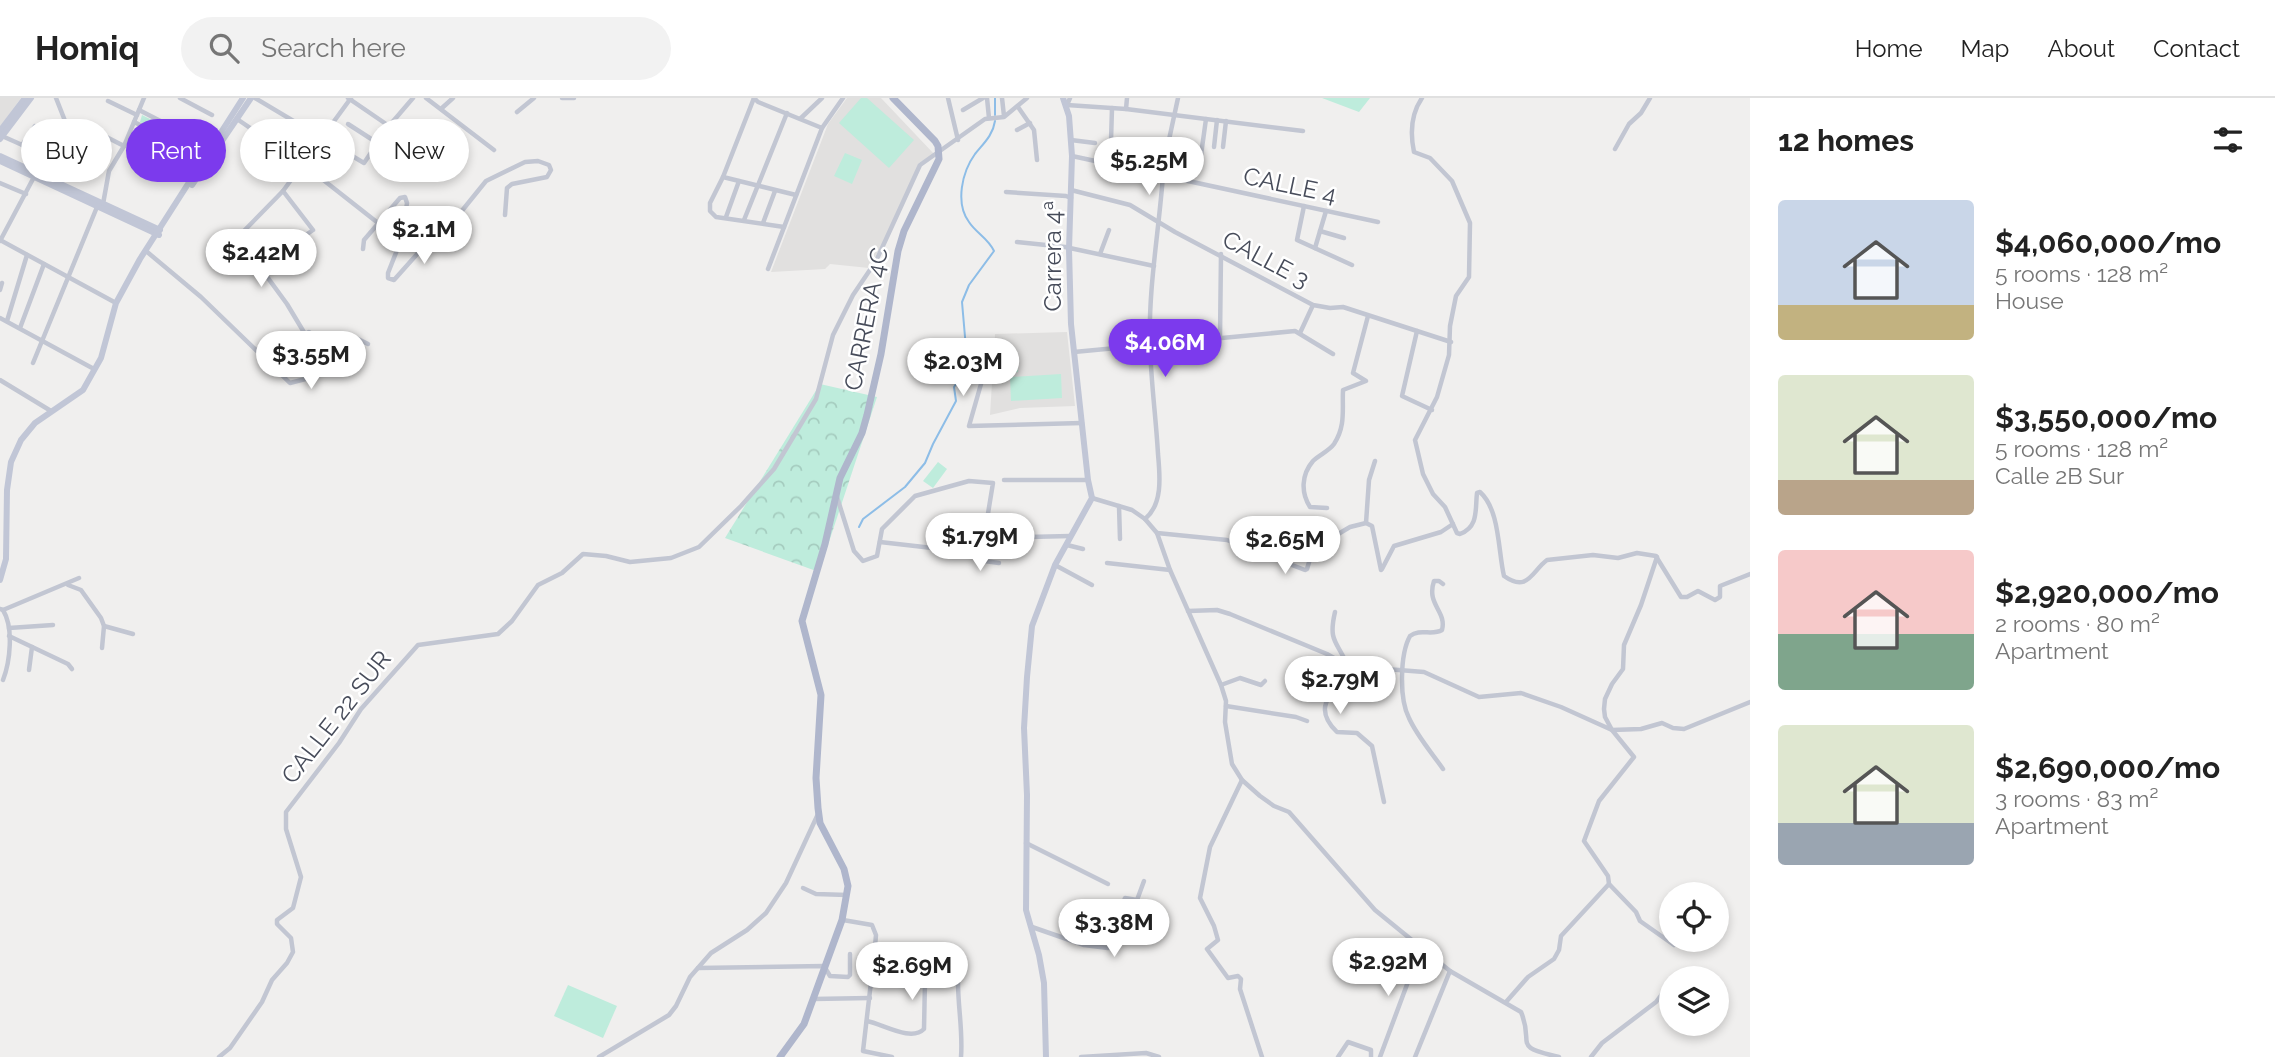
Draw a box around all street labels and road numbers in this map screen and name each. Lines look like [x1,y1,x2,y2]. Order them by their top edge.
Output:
street label: CALLE 4 [1241,161,1339,209]
street label: Carrera 4ª [1038,200,1067,312]
street label: CALLE 3 [1218,224,1314,294]
street label: CARRERA 4C [838,245,894,393]
street label: CALLE 22 SUR [275,645,397,789]

